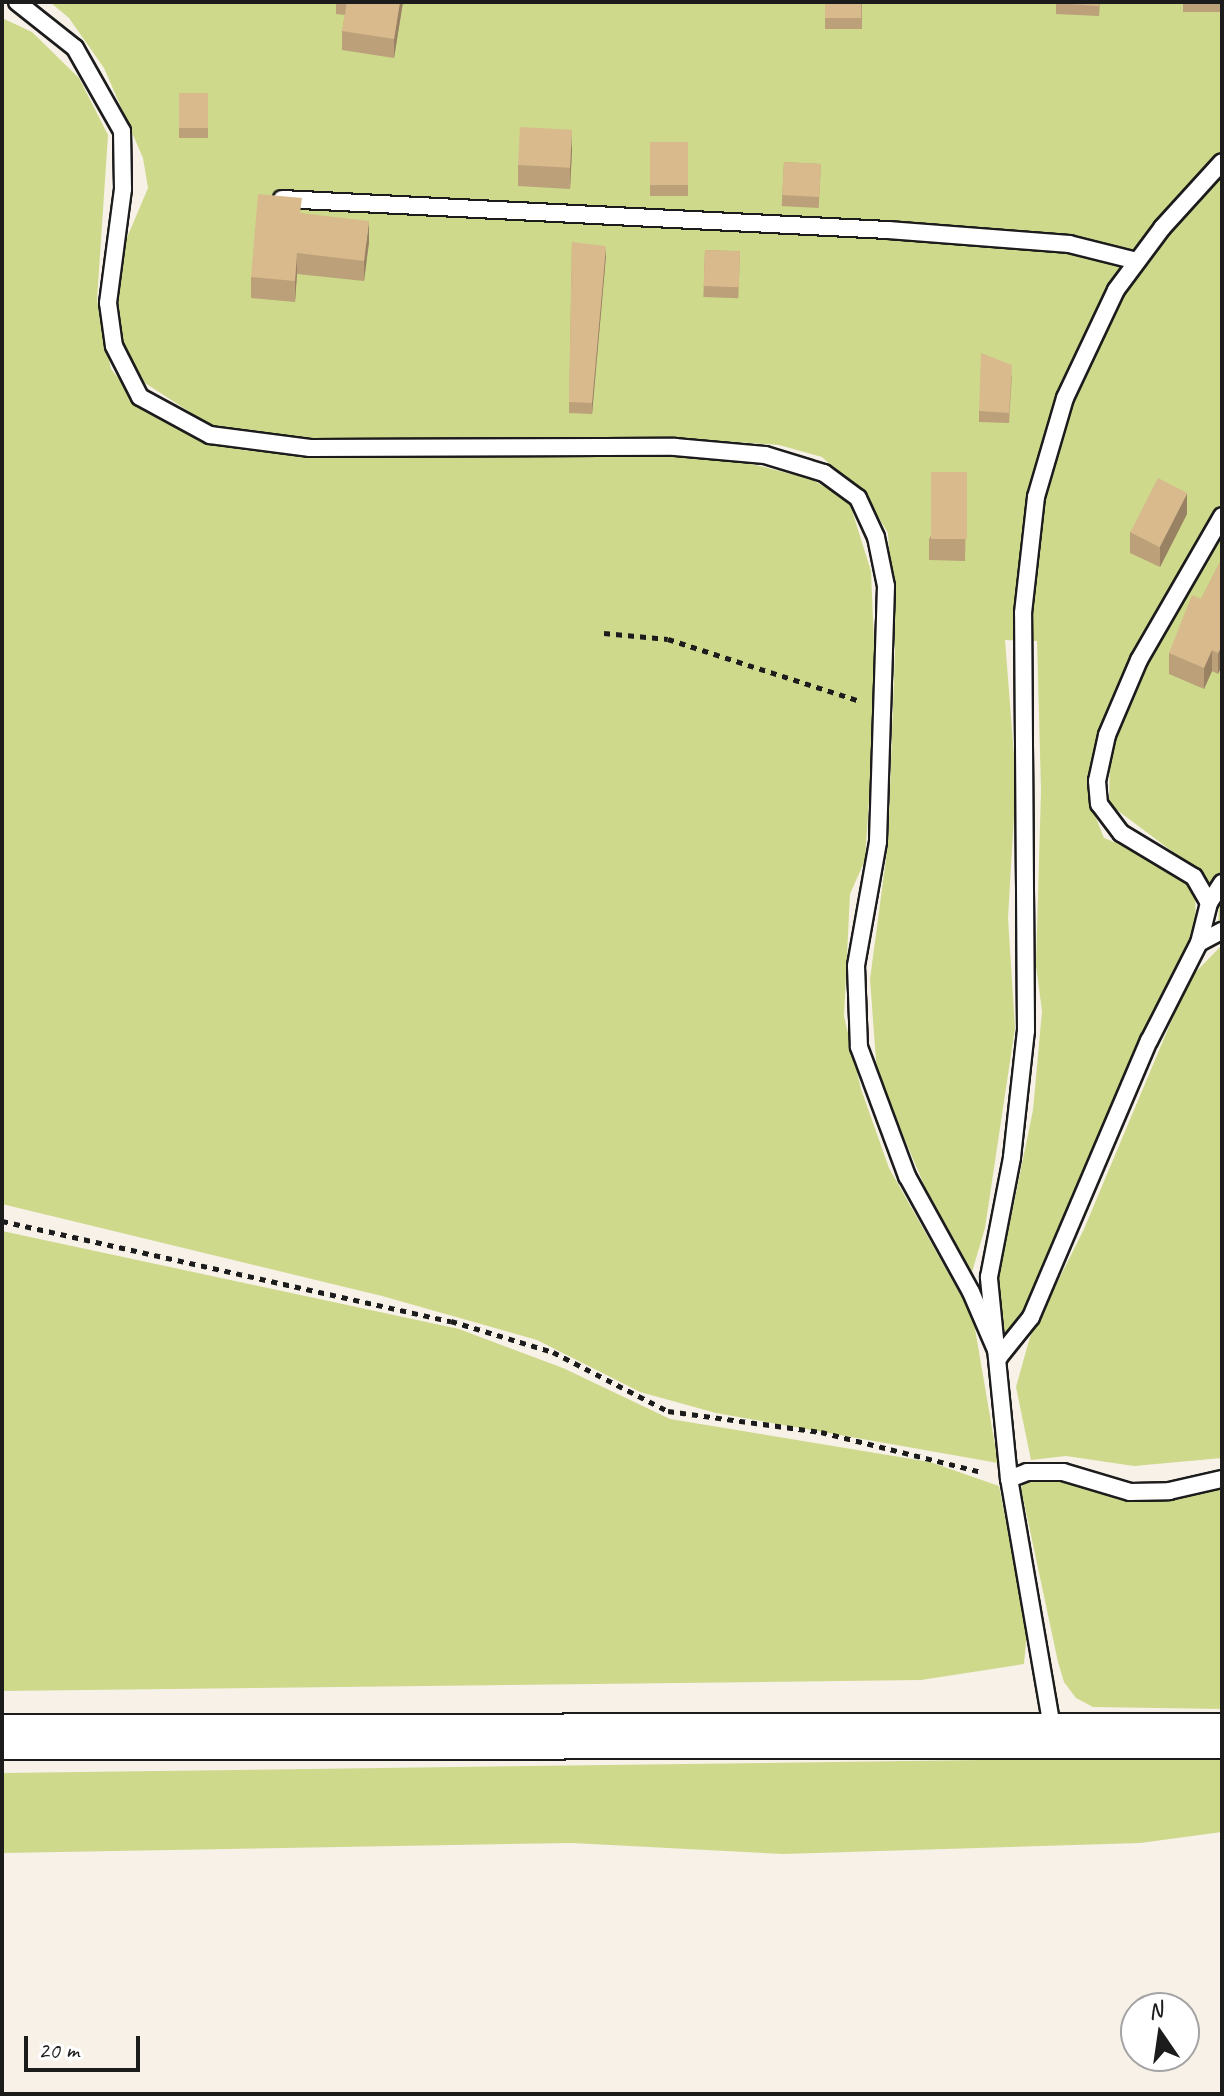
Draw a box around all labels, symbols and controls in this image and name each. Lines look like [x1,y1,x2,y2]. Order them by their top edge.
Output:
north arrow [1120,1992,1200,2072]
text: N [1145,1995,1165,2026]
scale bar [28,2020,144,2070]
text: 20 m [38,2035,79,2065]

